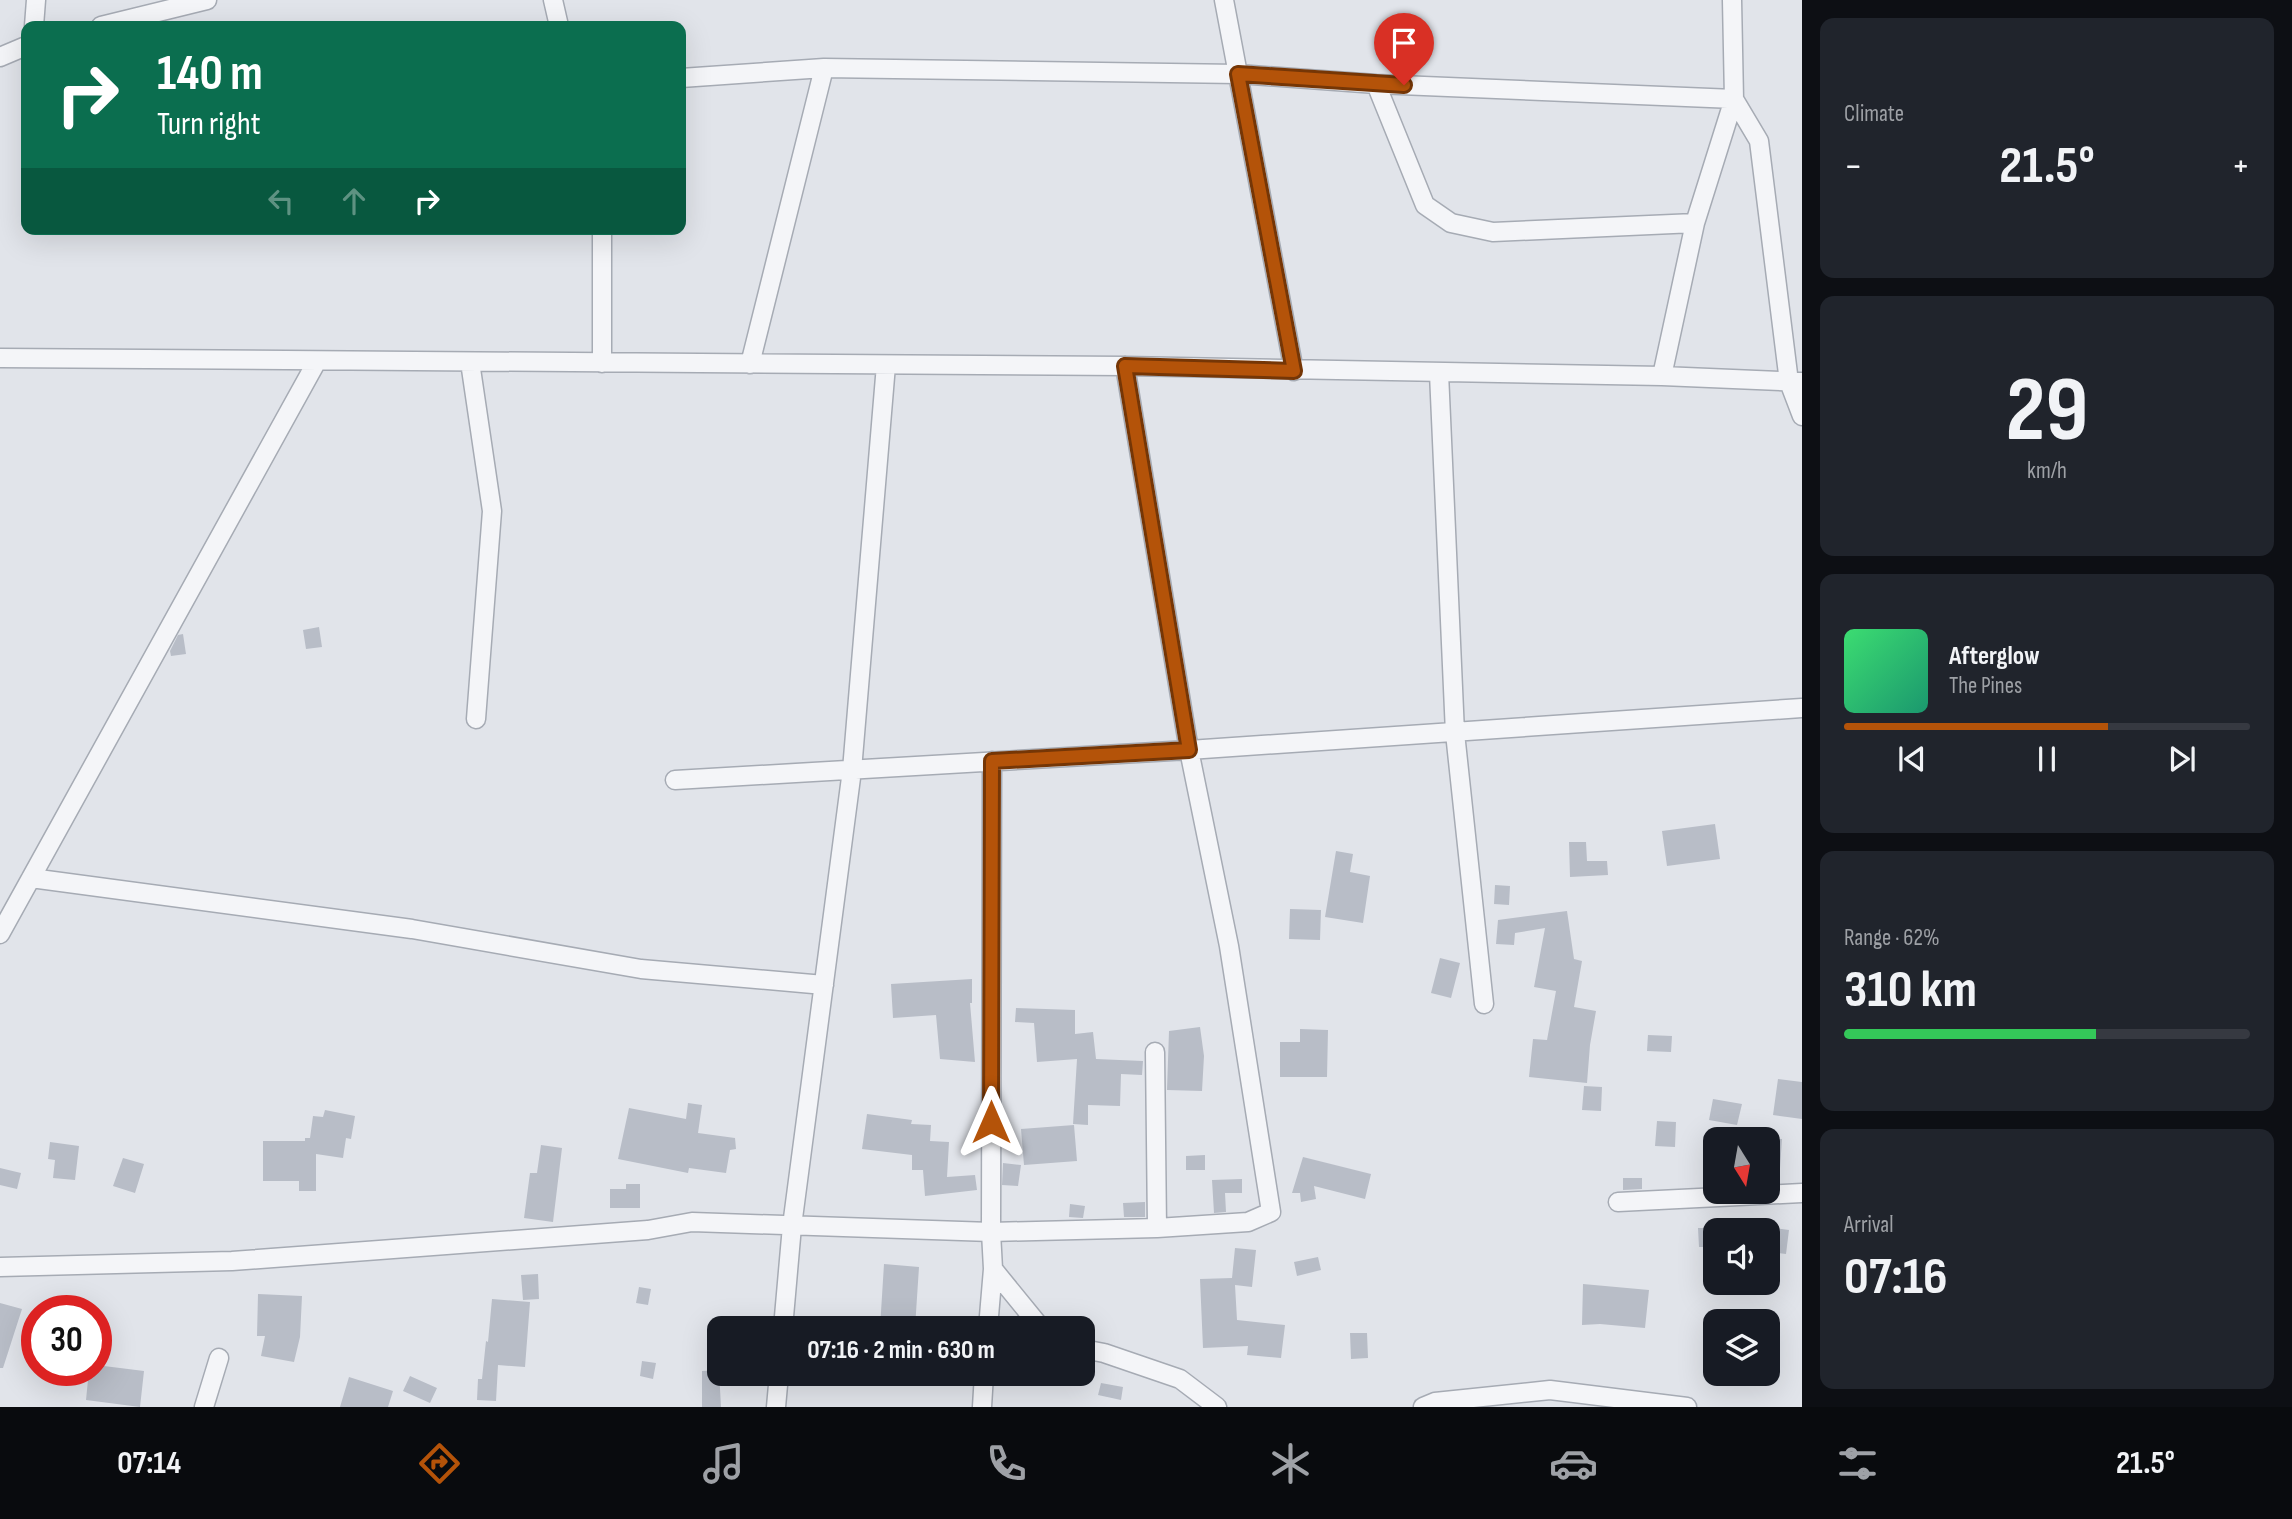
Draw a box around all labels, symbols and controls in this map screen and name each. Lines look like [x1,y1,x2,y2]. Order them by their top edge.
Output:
pin [1374,13,1434,85]
icon: arrive [1385,24,1423,62]
text: 140 m [157,45,263,104]
icon: right [42,49,133,140]
text: Climate [1844,100,1904,128]
text: Turn right [157,105,261,144]
text: 21.5° [1999,135,2095,198]
text: − [1844,144,1863,189]
text: + [2231,144,2250,189]
icon: left [262,182,300,220]
icon: ahead [335,182,373,220]
icon: right [408,182,446,220]
text: 29 [2006,357,2089,466]
text: km/h [2027,457,2067,485]
text: Afterglow [1949,641,2040,672]
text: The Pines [1949,672,2022,700]
icon: previous [1893,740,1931,778]
icon: pause [2028,740,2066,778]
icon: next [2163,740,2201,778]
text: Range · 62% [1844,924,1940,952]
text: 310 km [1844,959,1977,1022]
position arrow [954,1085,1028,1159]
north arrow [1703,1127,1780,1204]
map controls [1703,1127,1780,1386]
text: Arrival [1844,1211,1893,1239]
button: sound [1703,1218,1780,1295]
text: 07:16 [1844,1246,1948,1309]
speed limit sign: 30 [21,1295,112,1386]
button: layers [1703,1309,1780,1386]
text: 07:16 · 2 min · 630 m [807,1335,995,1366]
icon: directions [415,1439,464,1488]
icon: music [699,1439,748,1488]
icon: phone [982,1439,1031,1488]
icon: climate [1266,1439,1315,1488]
icon: car [1549,1439,1598,1488]
icon: filters [1833,1439,1882,1488]
text: 07:14 [117,1444,181,1483]
text: 21.5° [2116,1444,2175,1483]

